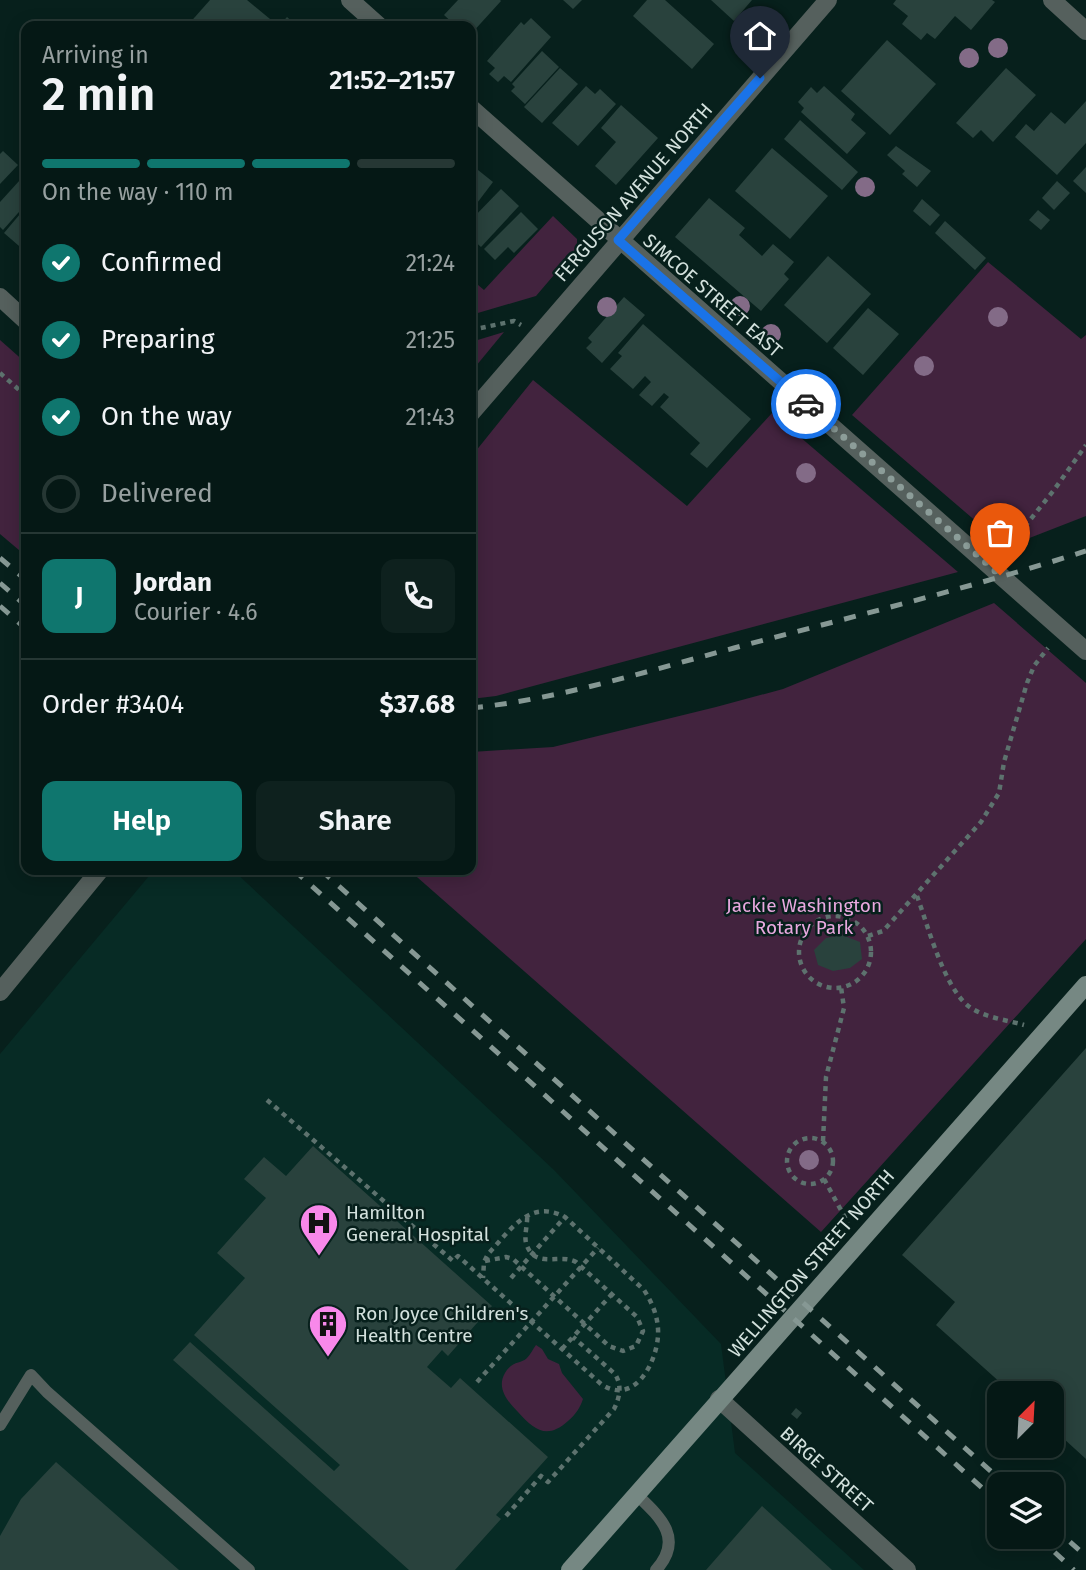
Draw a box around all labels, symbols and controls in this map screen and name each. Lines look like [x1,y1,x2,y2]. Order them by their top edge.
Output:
pin [730,6,790,78]
icon: home [741,17,779,55]
text: Arriving in [42,41,149,69]
text: 21:52–21:57 [329,65,455,96]
text: 2 min [42,67,155,122]
street label: FERGUSON AVENUE NORTH [550,98,717,286]
text: On the way · 110 m [42,178,234,206]
street label: SIMCOE STREET EAST [639,229,787,362]
icon: check [42,244,80,282]
text: Confirmed [101,247,222,278]
text: 21:24 [406,249,455,277]
icon: check [42,321,80,359]
text: Preparing [101,324,214,355]
text: 21:25 [406,326,455,354]
courier [771,369,841,439]
icon: car [787,385,825,423]
icon: check [42,398,80,436]
text: On the way [101,401,232,432]
text: 21:43 [406,403,455,431]
text: Delivered [101,478,213,509]
pin [970,503,1030,575]
icon: bag [981,514,1019,552]
button: phone [381,559,455,633]
text: Jordan [134,567,212,598]
text: J [75,581,83,612]
text: Courier · 4.6 [134,598,258,626]
text: Order #3404 [42,689,184,720]
text: $37.68 [379,689,455,720]
button: Help [42,781,242,861]
button: Share [256,781,455,861]
park label: Jackie Washington Rotary Park [726,894,882,939]
street label: WELLINGTON STREET NORTH [723,1165,899,1362]
place label: Hamilton General Hospital [346,1201,490,1246]
hospital icon: Hamilton General Hospital [298,1202,340,1257]
place label: Ron Joyce Children's Health Centre [355,1302,528,1347]
building icon: Ron Joyce Children's Health Centre [307,1303,349,1358]
north arrow [987,1381,1064,1458]
map controls [987,1381,1064,1549]
street label: BIRGE STREET [775,1422,878,1517]
button: layers [987,1472,1064,1549]

